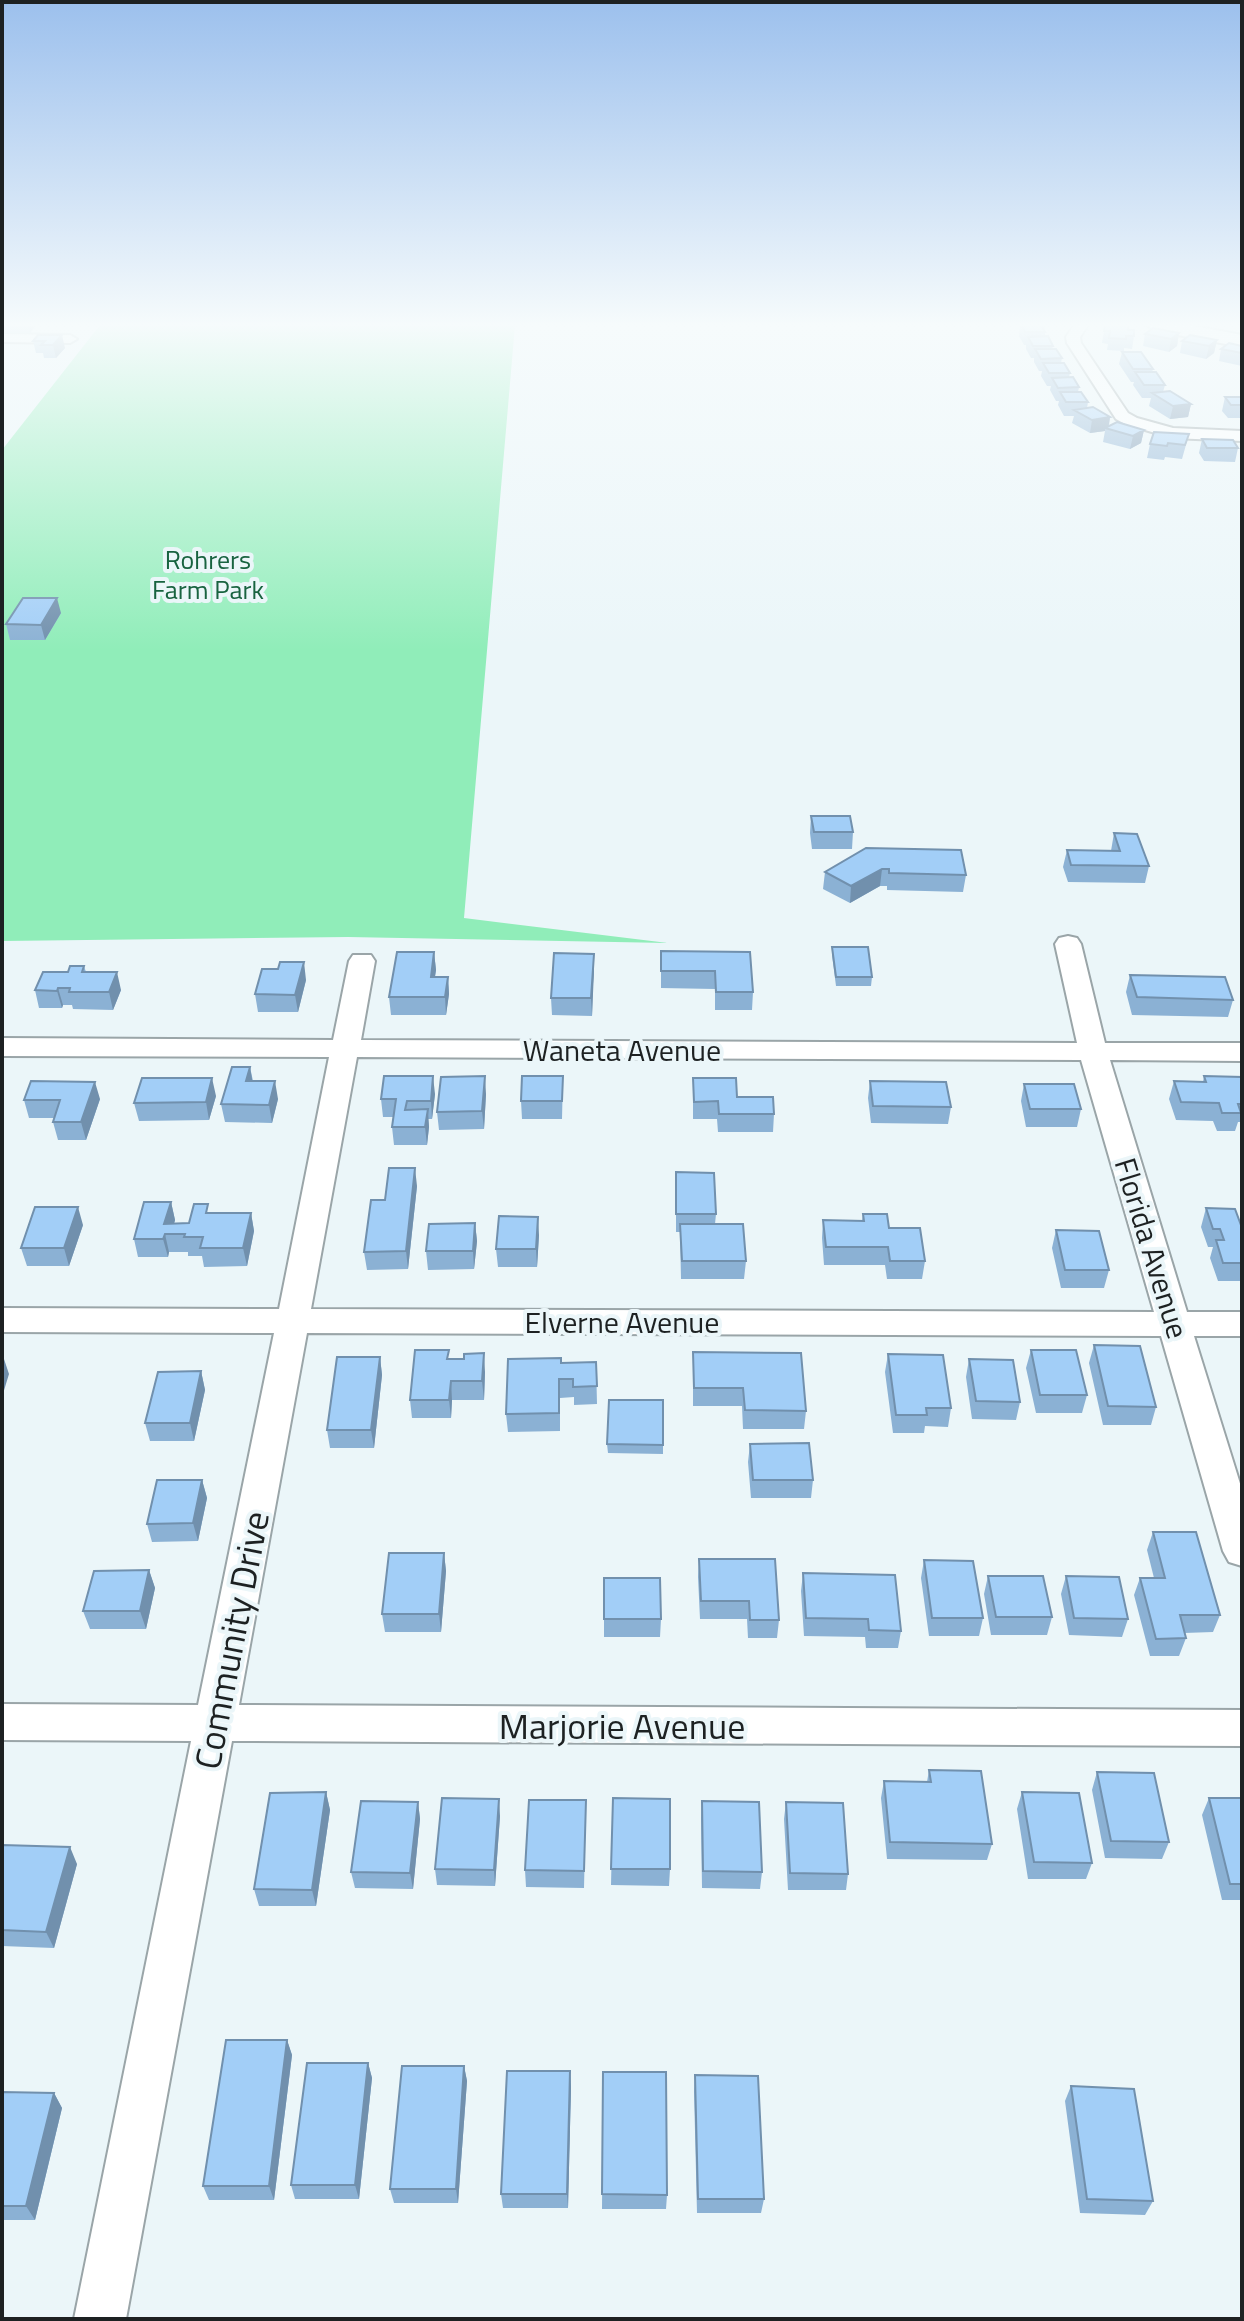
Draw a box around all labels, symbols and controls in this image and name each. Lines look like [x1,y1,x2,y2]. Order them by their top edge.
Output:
park label: Rohrers Farm Park [152,540,264,609]
street label: Waneta Avenue [523,1027,721,1073]
street label: Florida Avenue [1103,1152,1201,1344]
street label: Elverne Avenue [525,1299,719,1345]
street label: Community Drive [179,1506,283,1774]
street label: Marjorie Avenue [499,1698,745,1753]

